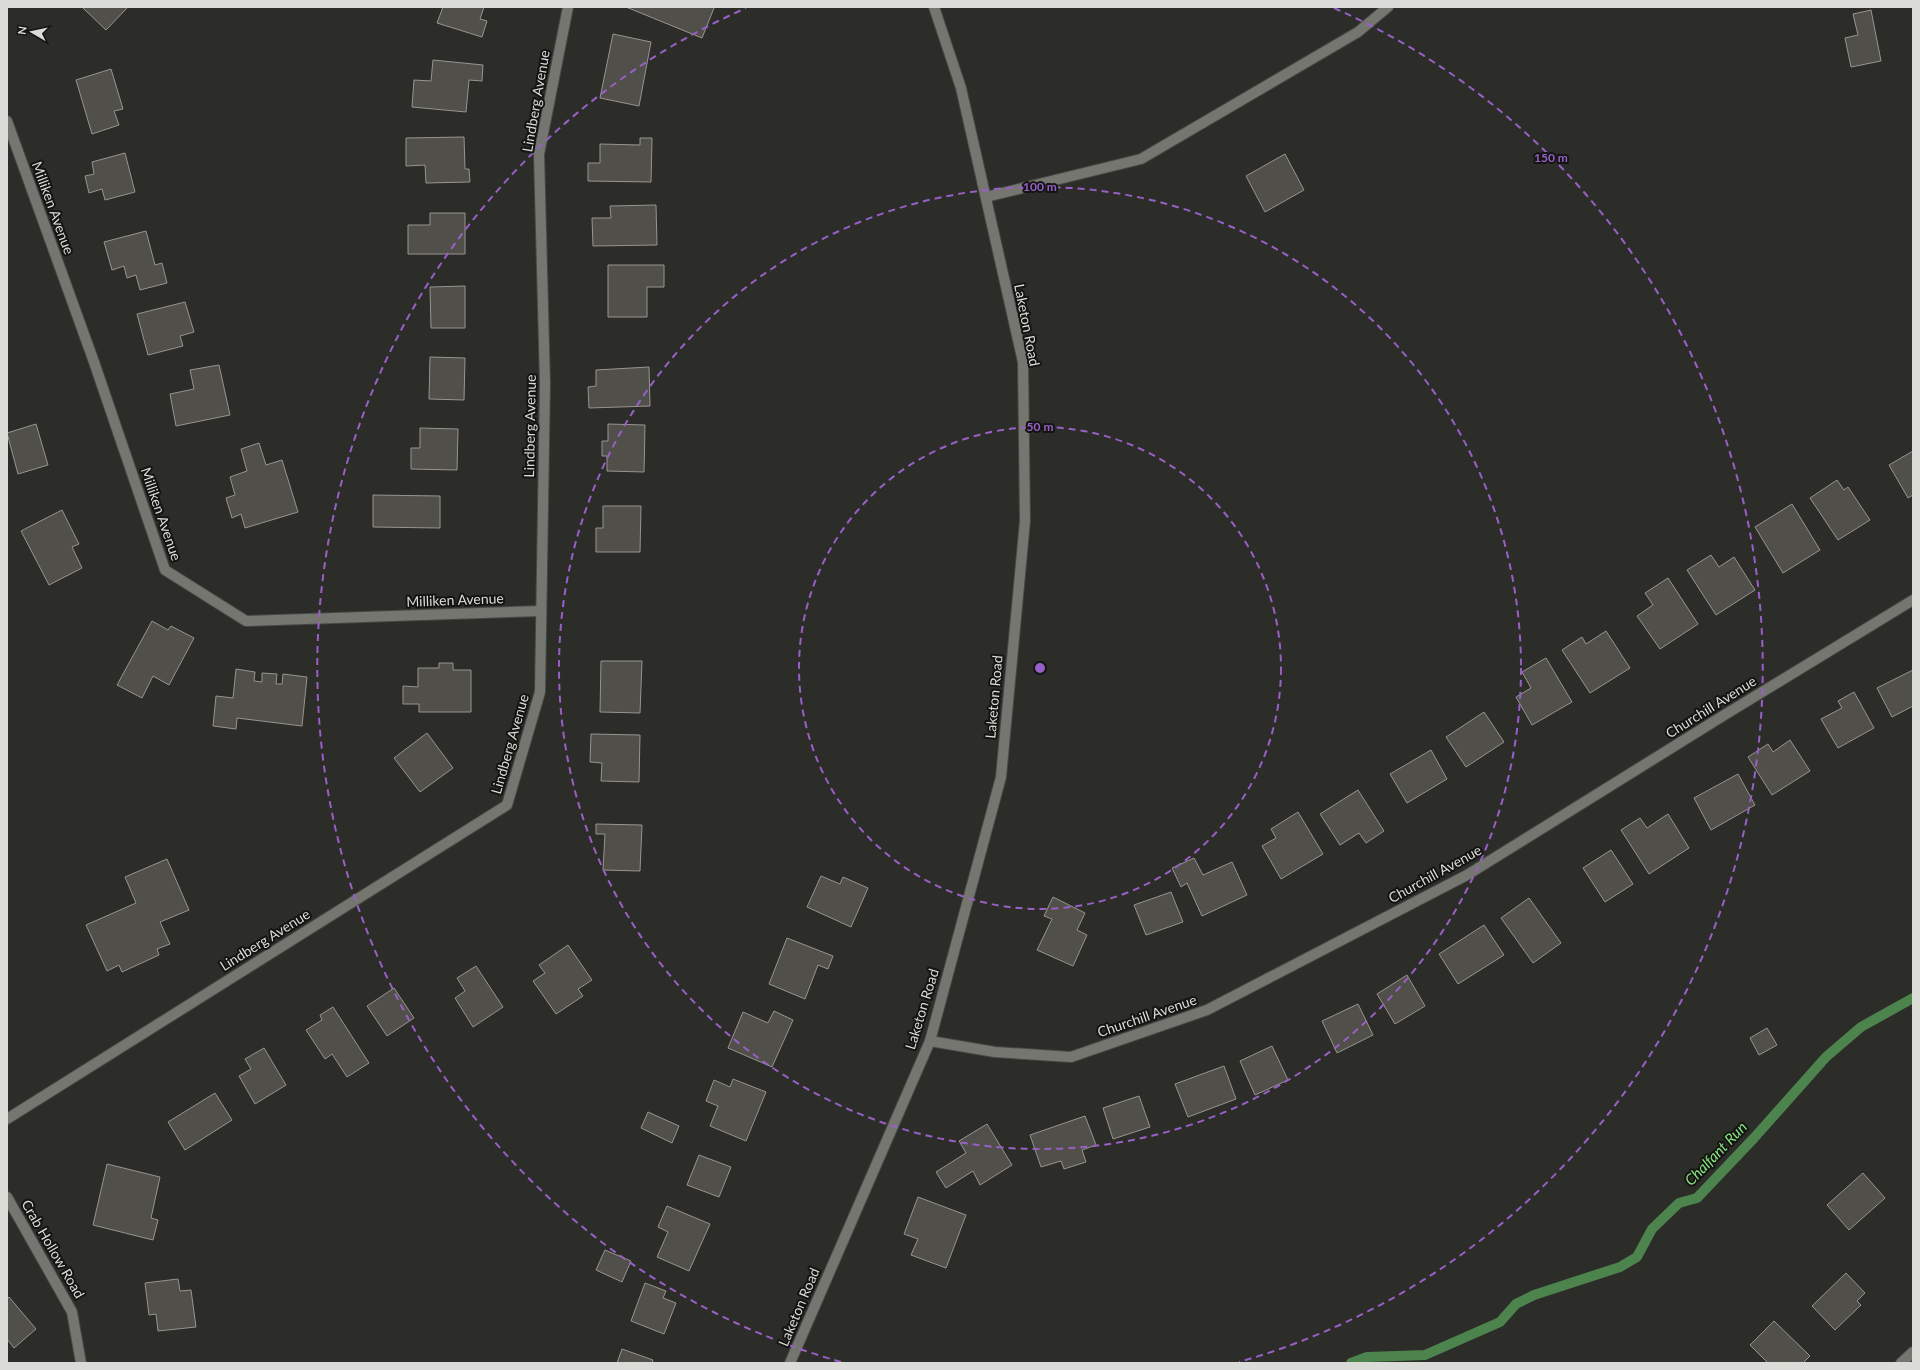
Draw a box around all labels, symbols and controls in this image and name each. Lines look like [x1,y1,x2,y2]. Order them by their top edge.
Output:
north arrow [12,12,52,52]
text: N [15,25,29,36]
street label: Lindberg Avenue [518,49,553,153]
text: 150 m [1534,150,1568,165]
street label: Milliken Avenue [29,159,78,257]
text: 100 m [1023,179,1057,194]
street label: Laketon Road [1011,282,1044,368]
street label: Lindberg Avenue [520,374,539,478]
text: 50 m [1027,419,1053,434]
street label: Milliken Avenue [138,465,185,563]
street label: Milliken Avenue [406,589,504,610]
street label: Laketon Road [981,655,1006,739]
centre of rings [1033,661,1047,675]
street label: Churchill Avenue [1662,672,1759,741]
street label: Lindberg Avenue [487,692,532,796]
street label: Churchill Avenue [1385,841,1484,906]
street label: Lindberg Avenue [217,905,313,974]
street label: Laketon Road [901,966,942,1051]
street label: Churchill Avenue [1095,991,1199,1040]
water label: Chalfant Run [1680,1118,1750,1189]
street label: Crab Hollow Road [18,1196,89,1301]
street label: Laketon Road [774,1265,823,1349]

